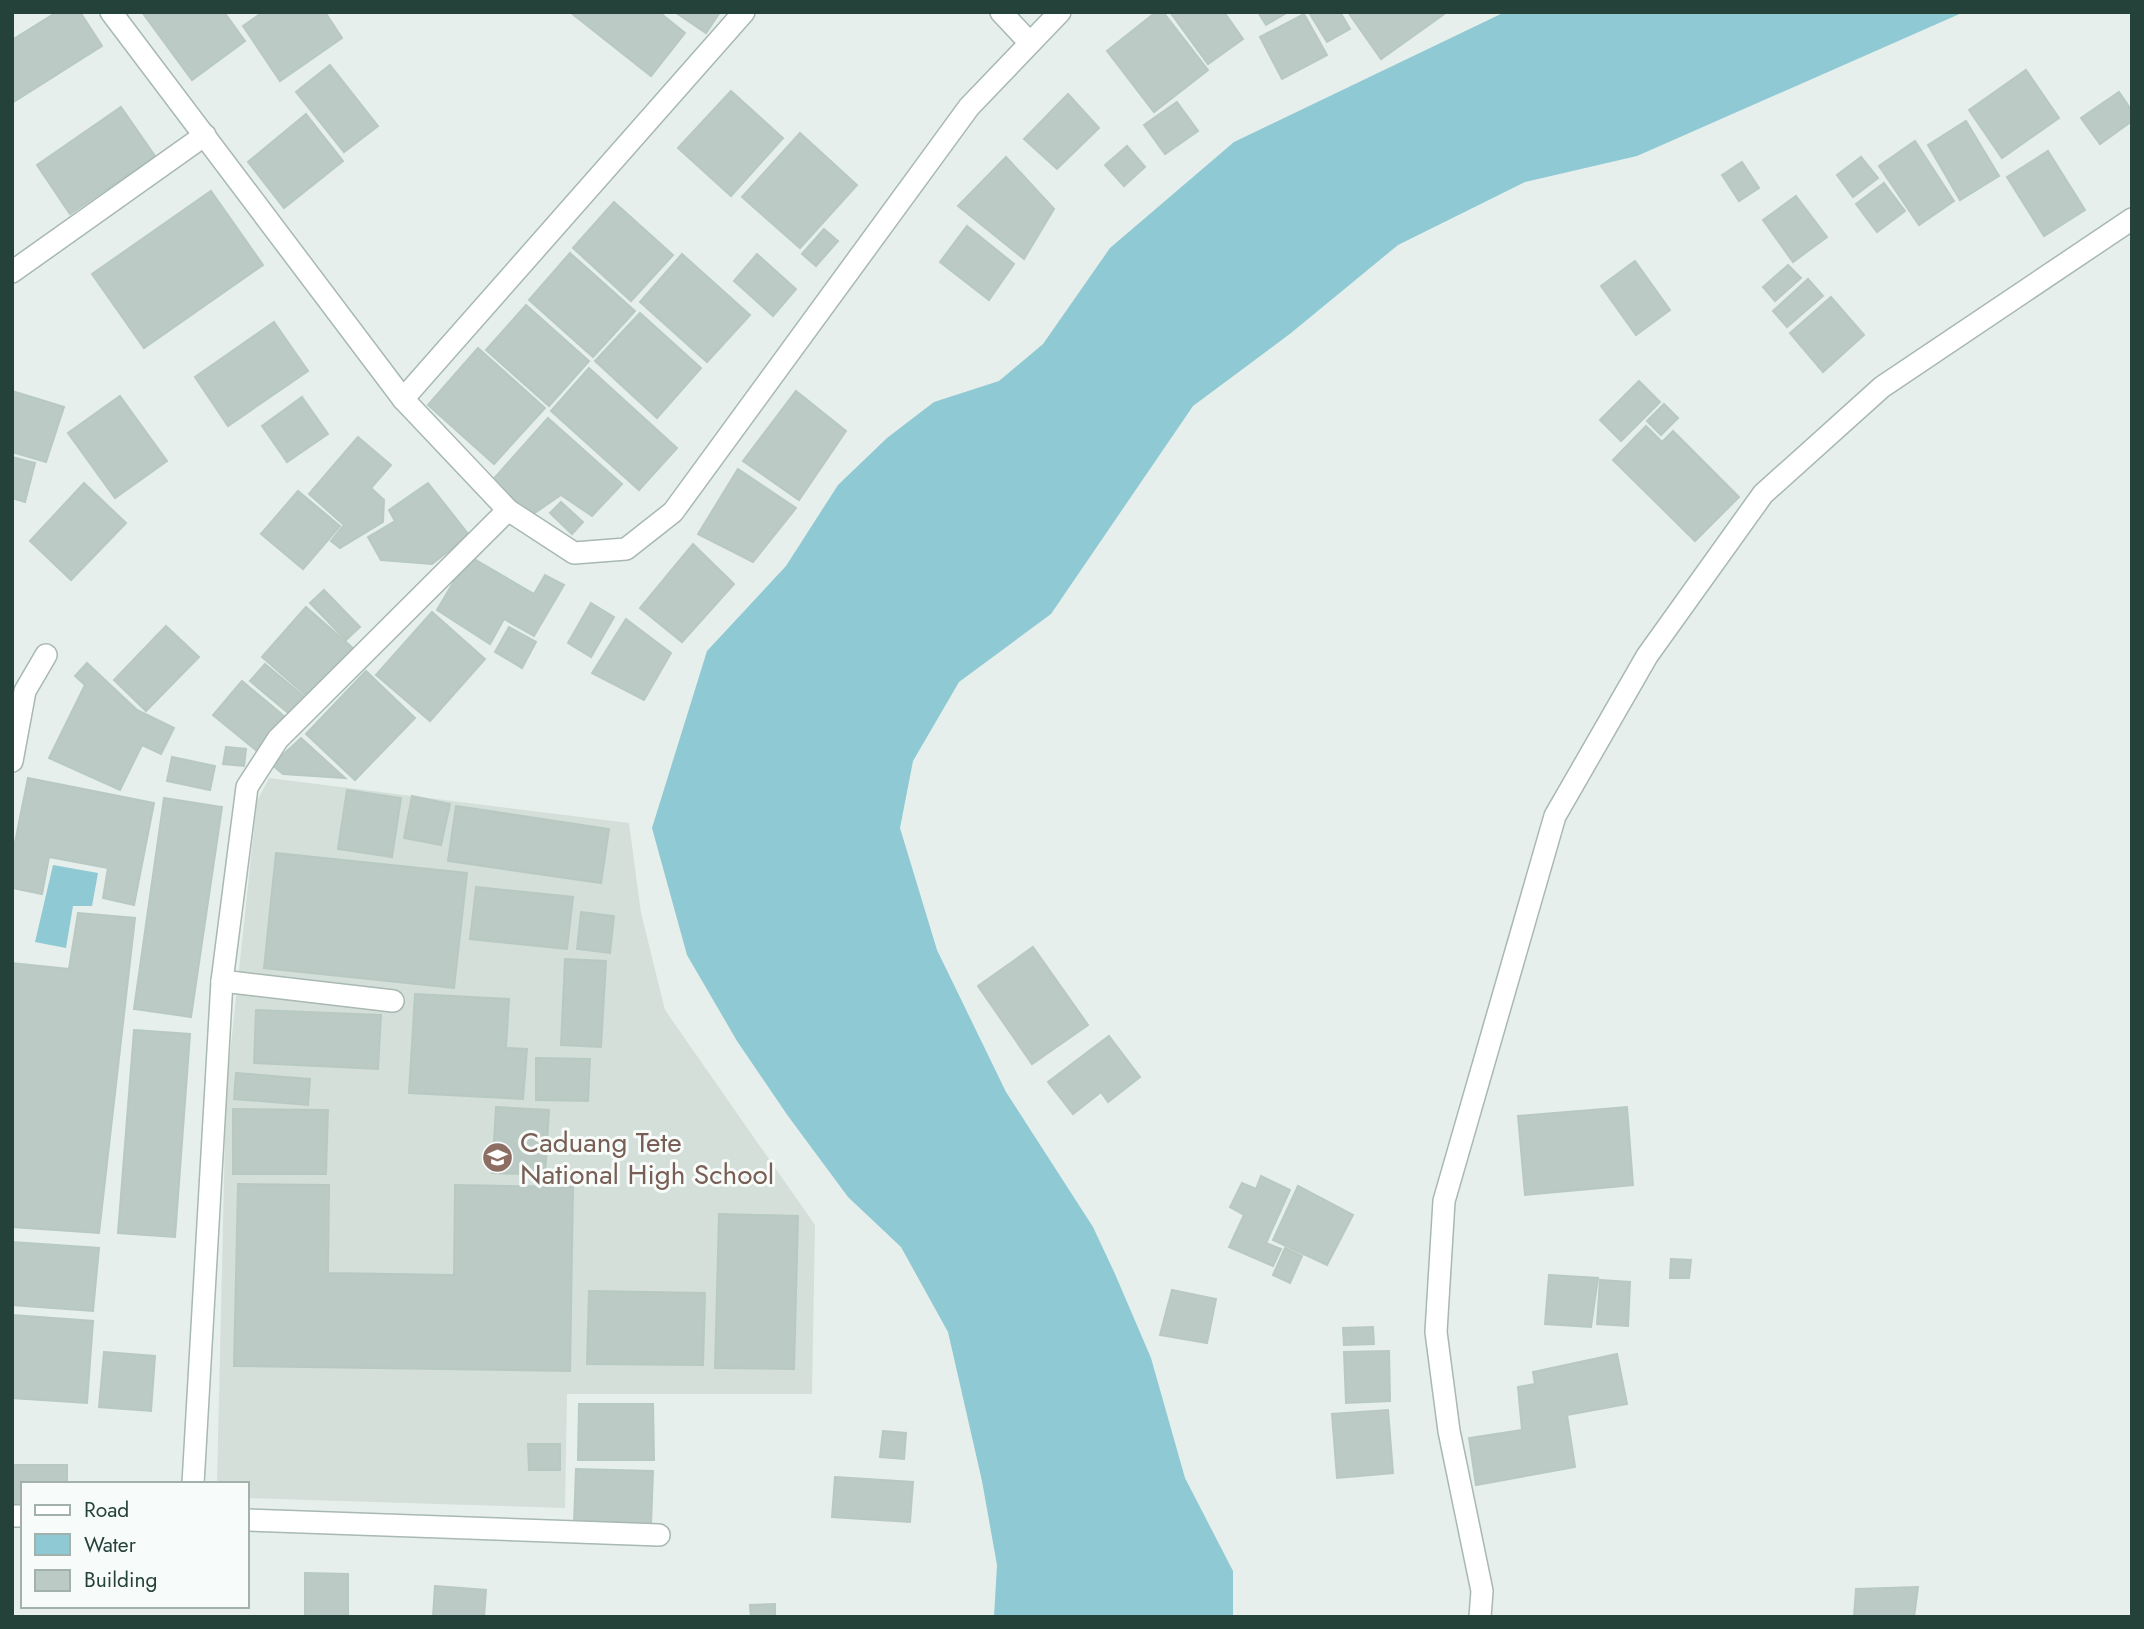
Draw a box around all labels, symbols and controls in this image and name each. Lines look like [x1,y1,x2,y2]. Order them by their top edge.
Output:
place label: Caduang Tete National High School [520,1122,774,1195]
school or university icon: Caduang Tete National High School [480,1141,514,1175]
legend [21,1482,248,1608]
text: Road [84,1495,129,1525]
text: Water [84,1530,137,1560]
text: Building [84,1565,157,1595]

